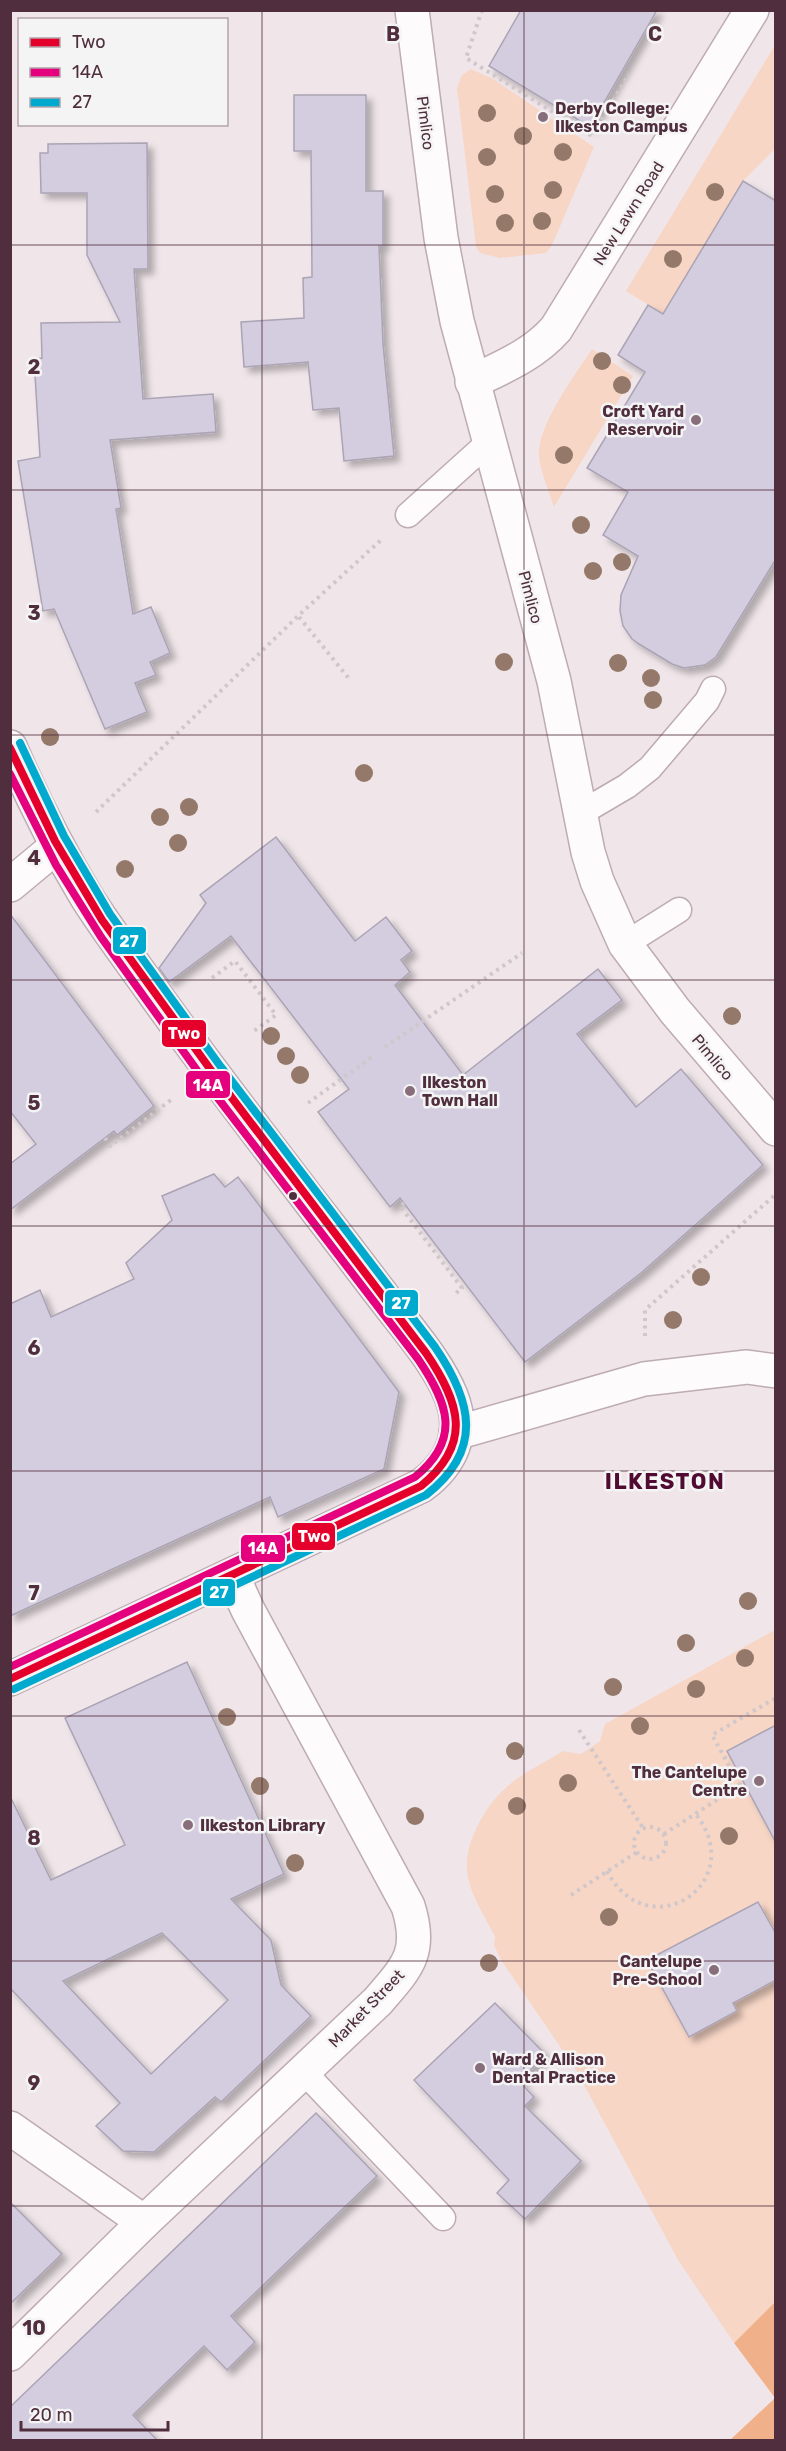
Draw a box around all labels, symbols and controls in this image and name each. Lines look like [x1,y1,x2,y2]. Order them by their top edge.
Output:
legend [18,18,228,126]
text: B [386,22,400,46]
text: C [648,22,662,46]
text: Two [72,31,106,53]
text: 14A [72,61,103,83]
text: 27 [72,91,92,113]
street label: Pimlico [413,95,438,151]
place label: Derby College: Ilkeston Campus [555,99,688,136]
marker: Derby College: Ilkeston Campus [536,110,550,124]
street label: New Lawn Road [589,158,668,269]
text: 2 [28,355,41,379]
place label: Croft Yard Reservoir [602,402,685,439]
marker: Croft Yard Reservoir [689,413,703,427]
street label: Pimlico [514,569,547,626]
text: 3 [27,601,41,625]
text: 4 [27,846,41,870]
line badge: 27 [112,926,147,955]
text: 27 [119,932,139,951]
line badge: Two [161,1019,207,1048]
text: Two [168,1024,200,1043]
street label: Pimlico [688,1030,737,1084]
line badge: 14A [185,1070,231,1099]
place label: Ilkeston Town Hall [422,1073,498,1110]
text: 14A [193,1076,224,1095]
marker: Ilkeston Town Hall [403,1084,417,1098]
text: 5 [28,1091,41,1115]
unlabelled marker [287,1190,299,1202]
line badge: 27 [384,1289,419,1317]
text: 27 [391,1294,411,1313]
text: 6 [27,1336,41,1360]
district label: ILKESTON [605,1468,725,1495]
line badge: Two [291,1522,336,1551]
text: Two [298,1527,330,1546]
line badge: 14A [240,1534,286,1563]
text: 14A [248,1539,279,1558]
line badge: 27 [202,1578,236,1607]
text: 7 [28,1581,40,1605]
text: 27 [209,1583,229,1602]
place label: The Cantelupe Centre [632,1763,747,1800]
marker: The Cantelupe Centre [752,1774,766,1788]
place label: Ilkeston Library [200,1816,326,1835]
marker: Ilkeston Library [181,1818,195,1832]
text: 8 [27,1826,41,1850]
place label: Cantelupe Pre-School [612,1952,702,1989]
marker: Cantelupe Pre-School [707,1963,721,1977]
street label: Market Street [325,1965,408,2051]
place label: Ward & Allison Dental Practice [492,2050,616,2087]
marker: Ward & Allison Dental Practice [473,2061,487,2075]
text: 9 [28,2071,41,2095]
text: 10 [22,2316,46,2340]
scale bar [21,2394,168,2432]
text: 20 m [30,2404,72,2426]

